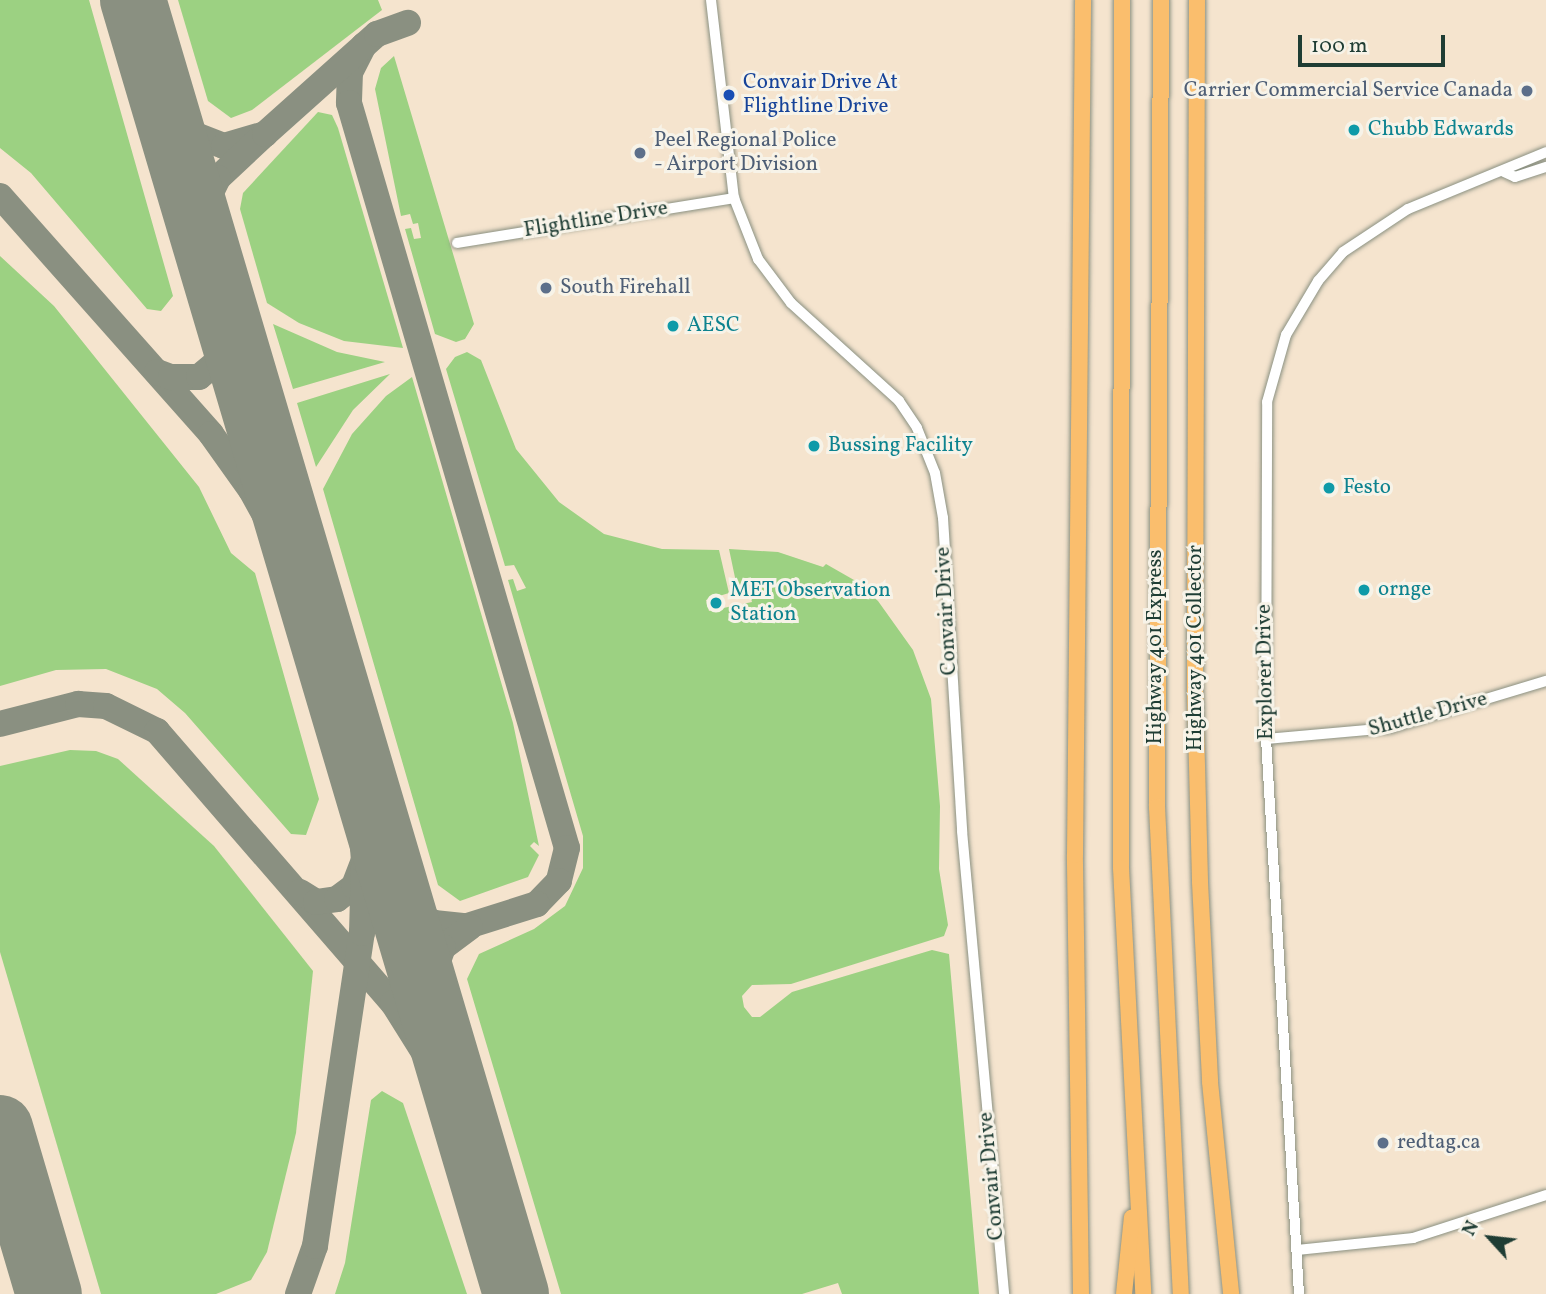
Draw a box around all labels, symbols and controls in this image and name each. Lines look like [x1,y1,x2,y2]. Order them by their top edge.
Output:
scale bar [1301,21,1448,65]
text: 100 m [1311,32,1368,61]
place label: Convair Drive At Flightline Drive [743,70,898,120]
place label: Carrier Commercial Service Canada [1184,78,1513,104]
marker: Carrier Commercial Service Canada [1519,83,1535,99]
marker: Convair Drive At Flightline Drive [721,87,737,103]
place label: Chubb Edwards [1368,117,1514,143]
marker: Chubb Edwards [1346,122,1362,138]
place label: Peel Regional Police - Airport Division [654,128,836,178]
marker: Peel Regional Police - Airport Division [632,145,648,161]
street label: Flightline Drive [522,196,670,244]
place label: South Firehall [560,275,690,301]
marker: South Firehall [538,280,554,296]
place label: AESC [687,313,740,339]
marker: AESC [665,318,681,334]
place label: Bussing Facility [828,433,973,459]
marker: Bussing Facility [806,438,822,454]
place label: Festo [1343,475,1391,501]
marker: Festo [1321,480,1337,496]
street label: Highway 401 Collector [1183,545,1209,751]
street label: Convair Drive [931,546,963,676]
street label: Highway 401 Express [1143,549,1169,745]
place label: ornge [1378,577,1431,603]
place label: MET Observation Station [730,578,891,628]
marker: ornge [1356,582,1372,598]
marker: MET Observation Station [708,595,724,611]
street label: Explorer Drive [1252,604,1280,740]
street label: Shuttle Drive [1366,687,1490,743]
street label: Convair Drive [974,1111,1010,1241]
place label: redtag.ca [1397,1130,1481,1156]
marker: redtag.ca [1375,1135,1391,1151]
north arrow [1455,1203,1525,1273]
text: N [1457,1216,1486,1241]

